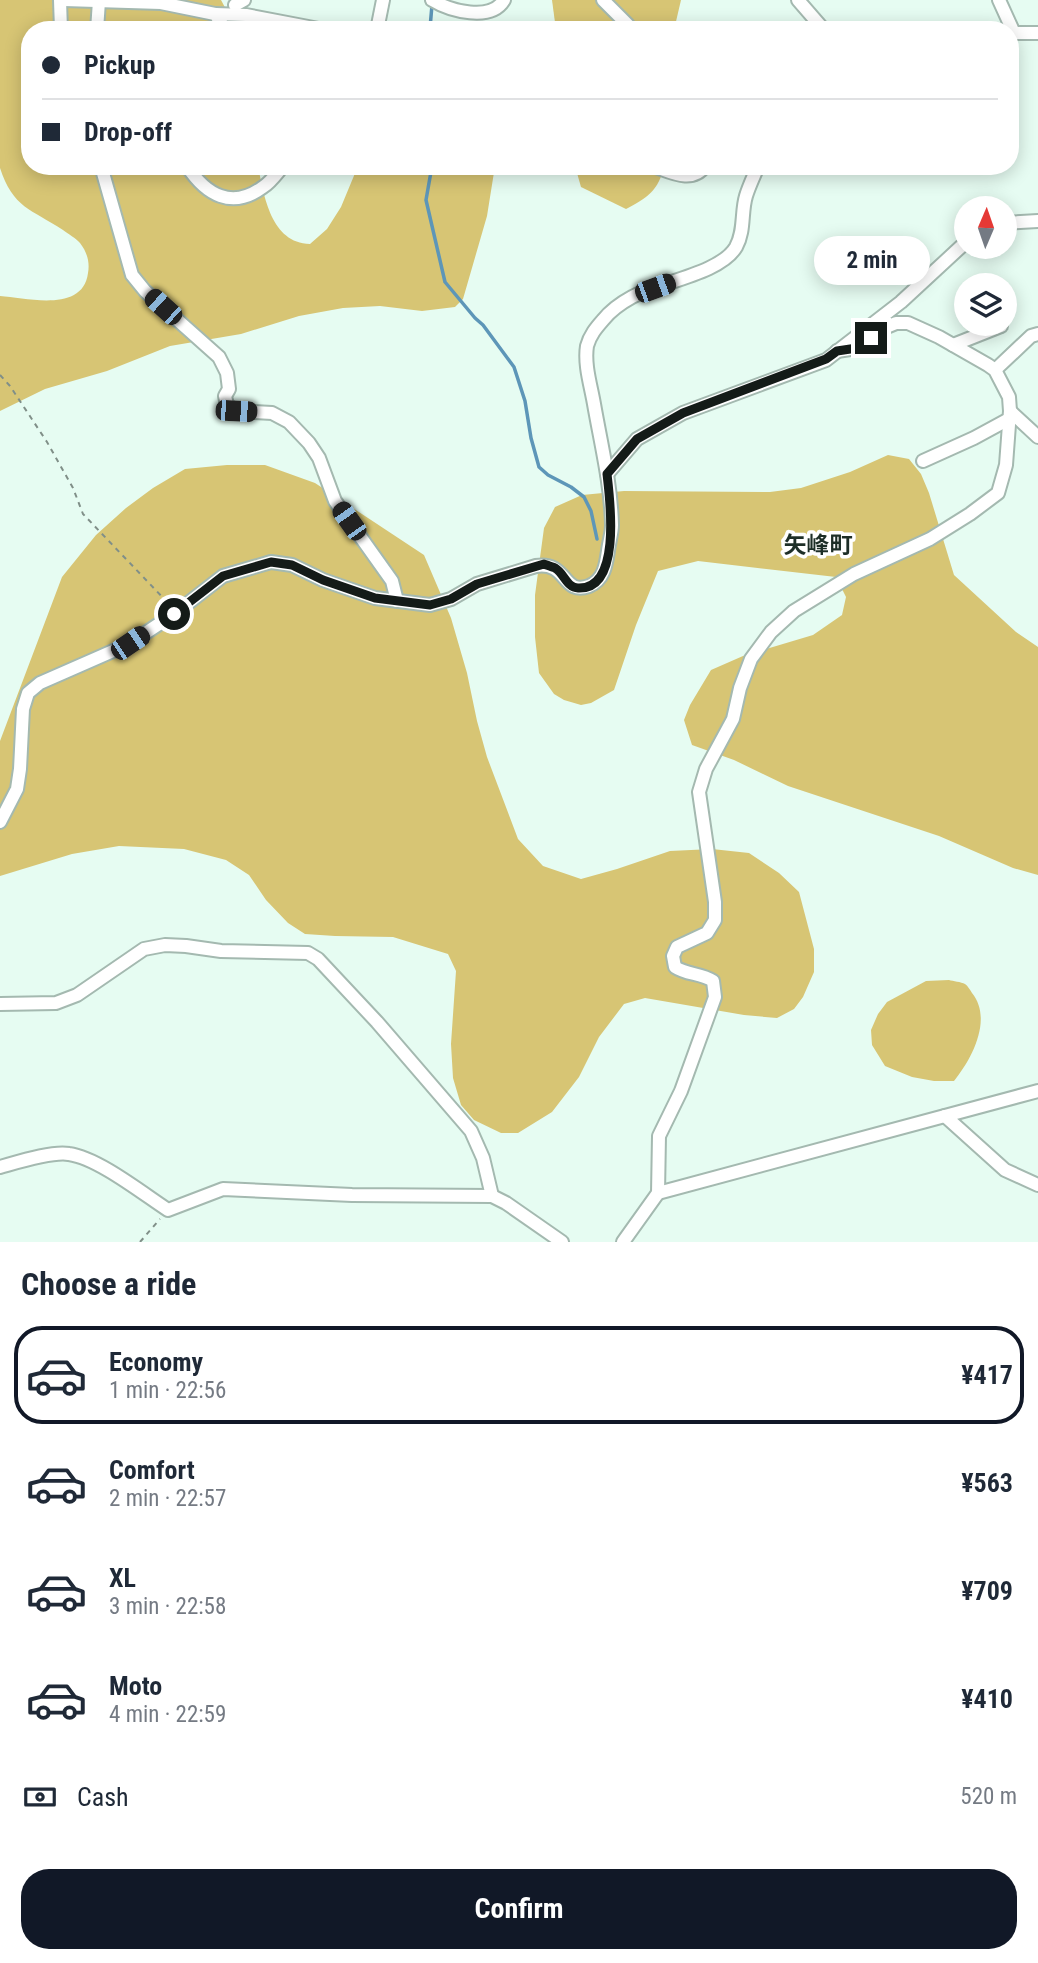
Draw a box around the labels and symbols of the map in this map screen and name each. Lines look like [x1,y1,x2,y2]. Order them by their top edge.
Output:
north arrow [954,196,1017,259]
callout: 2 min [813,236,929,286]
car [632,271,679,305]
car [141,285,186,329]
route end [855,322,887,354]
car [215,399,258,423]
car [329,498,370,544]
district label: 矢峰町 [784,532,853,559]
route start [158,598,190,630]
car [107,623,154,663]

